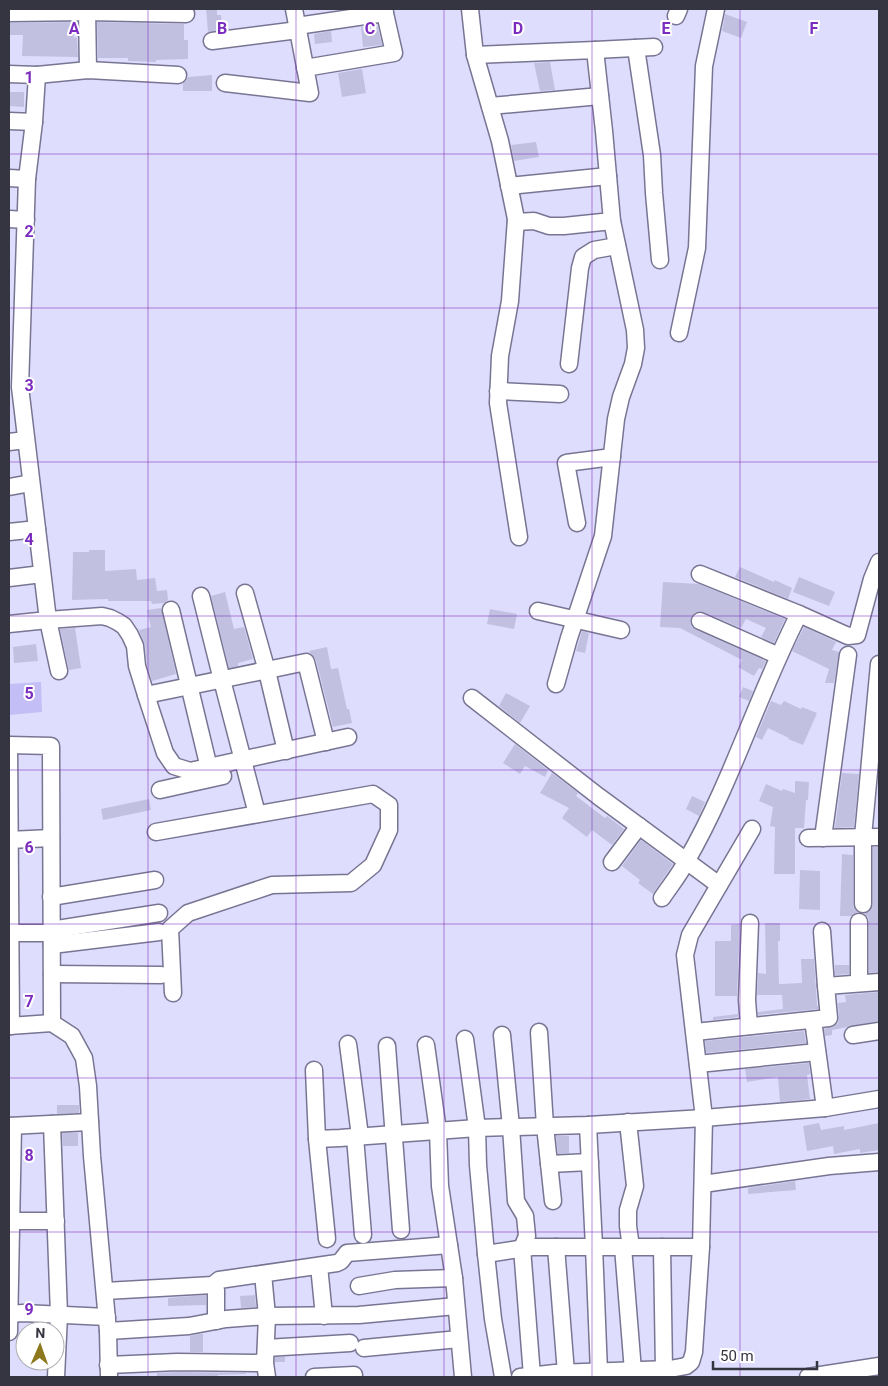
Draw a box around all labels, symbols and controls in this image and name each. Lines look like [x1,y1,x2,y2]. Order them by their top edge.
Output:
text: A [69,19,80,38]
text: B [217,19,227,38]
text: C [365,19,375,38]
text: D [513,19,523,38]
text: E [662,19,671,38]
text: F [810,19,819,38]
text: 1 [24,68,34,87]
text: 2 [24,222,34,241]
text: 3 [24,376,34,395]
text: 4 [24,530,34,549]
text: 5 [24,684,34,703]
text: 6 [24,838,34,857]
text: 7 [24,992,34,1011]
text: 8 [24,1146,34,1165]
text: 9 [24,1300,34,1319]
north arrow [15,1321,65,1371]
text: N [35,1325,46,1341]
scale bar [713,1338,817,1370]
text: 50 m [720,1347,754,1365]

